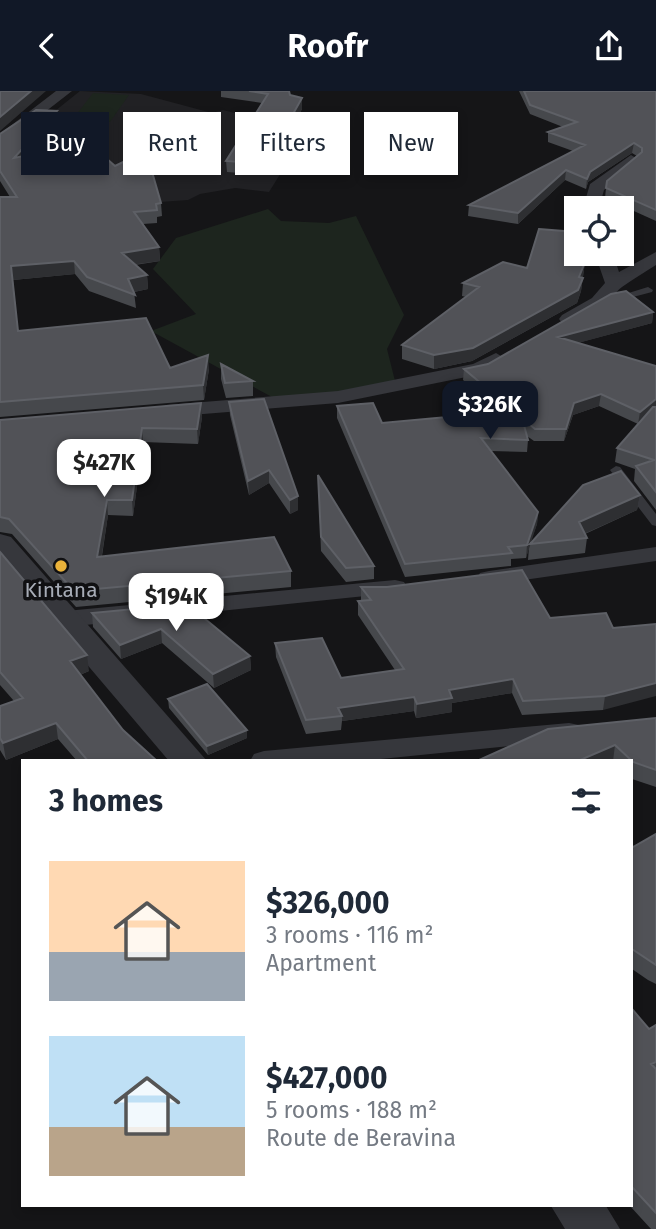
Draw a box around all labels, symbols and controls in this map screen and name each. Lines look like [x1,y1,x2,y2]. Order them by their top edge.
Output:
icon: back [28,27,66,65]
text: Roofr [288,27,368,65]
icon: share [590,27,628,65]
chip: Buy [21,112,109,175]
chip: Rent [123,112,221,175]
chip: Filters [235,112,350,175]
chip: New [364,112,458,175]
map controls [564,196,634,266]
button: locate [564,196,634,266]
pin: $326K [441,381,539,441]
text: $326K [458,390,522,418]
pin: $427K [55,439,153,499]
text: $427K [73,448,135,476]
marker: Kintana [53,558,69,574]
pin: $194K [127,573,225,633]
place label: Kintana [24,577,98,603]
text: $194K [145,582,207,610]
icon: filters [567,782,605,820]
text: 3 homes [49,783,163,819]
text: $326,000 [266,885,390,921]
icon: home [105,889,189,973]
text: 3 rooms · 116 m² [266,921,434,949]
text: Apartment [266,949,376,977]
text: $427,000 [266,1060,388,1096]
icon: home [105,1064,189,1148]
text: 5 rooms · 188 m² [266,1096,437,1124]
text: Route de Beravina [266,1124,456,1152]

